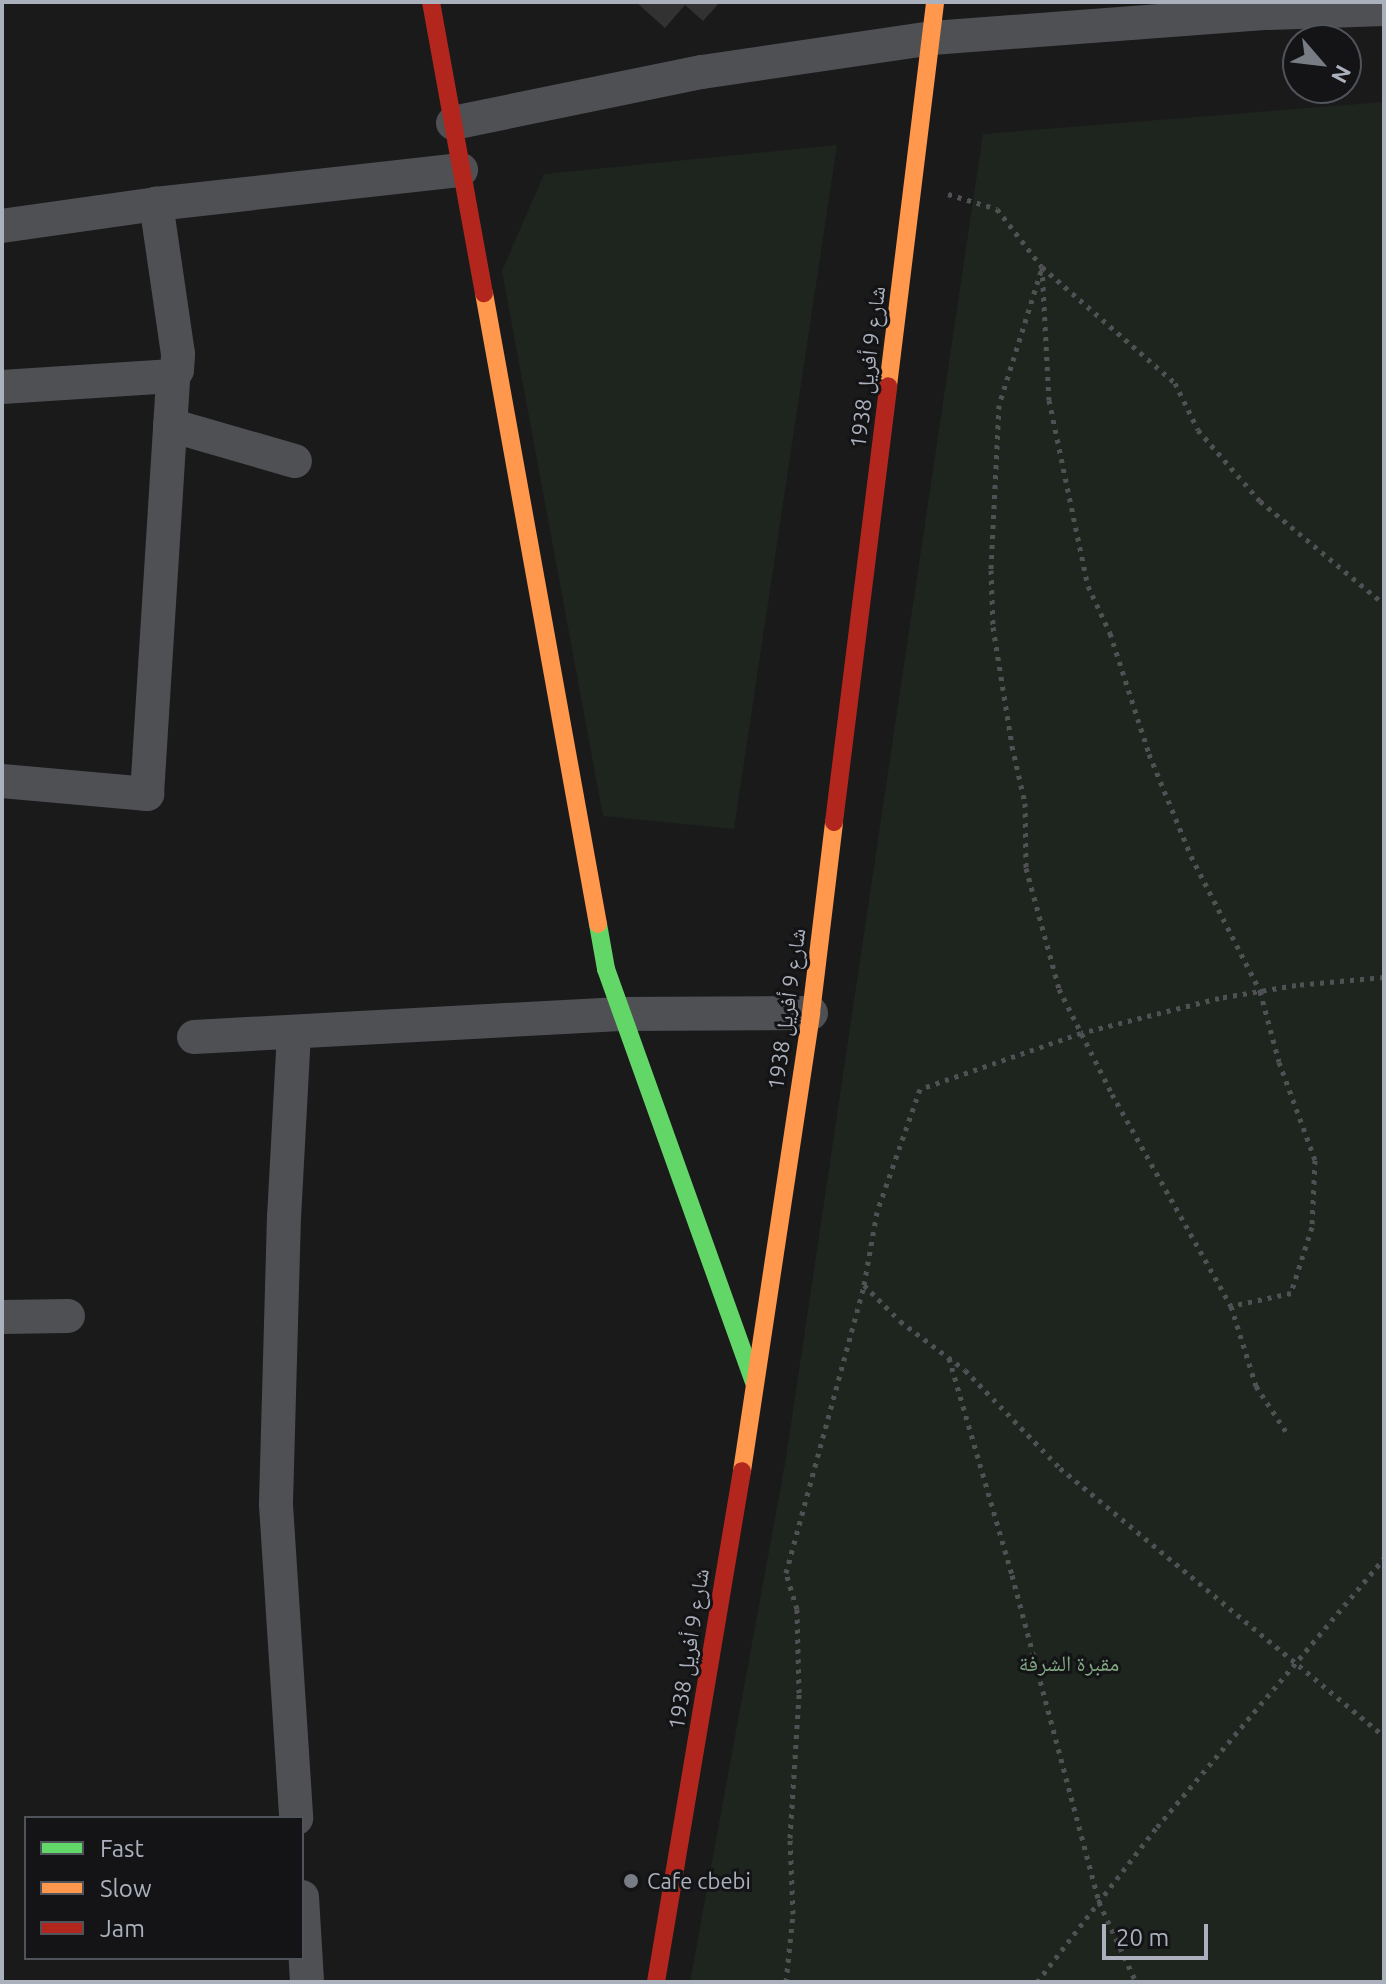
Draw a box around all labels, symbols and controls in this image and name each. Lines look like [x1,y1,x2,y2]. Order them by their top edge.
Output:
north arrow [1282,24,1362,104]
text: N [1327,61,1357,88]
street label: شارع 9 أفريل 1938 [844,285,890,449]
street label: شارع 9 أفريل 1938 [762,927,810,1091]
street label: شارع 9 أفريل 1938 [662,1566,714,1732]
park label: مقبرة الشرفة [1019,1650,1119,1676]
legend [24,1816,304,1960]
text: Fast [100,1835,144,1862]
place label: Cafe cbebi [647,1868,751,1894]
marker: Cafe cbebi [622,1872,640,1890]
text: Slow [100,1875,152,1902]
scale bar [1106,1908,1212,1958]
text: Jam [100,1915,145,1942]
text: 20 m [1116,1924,1169,1951]

